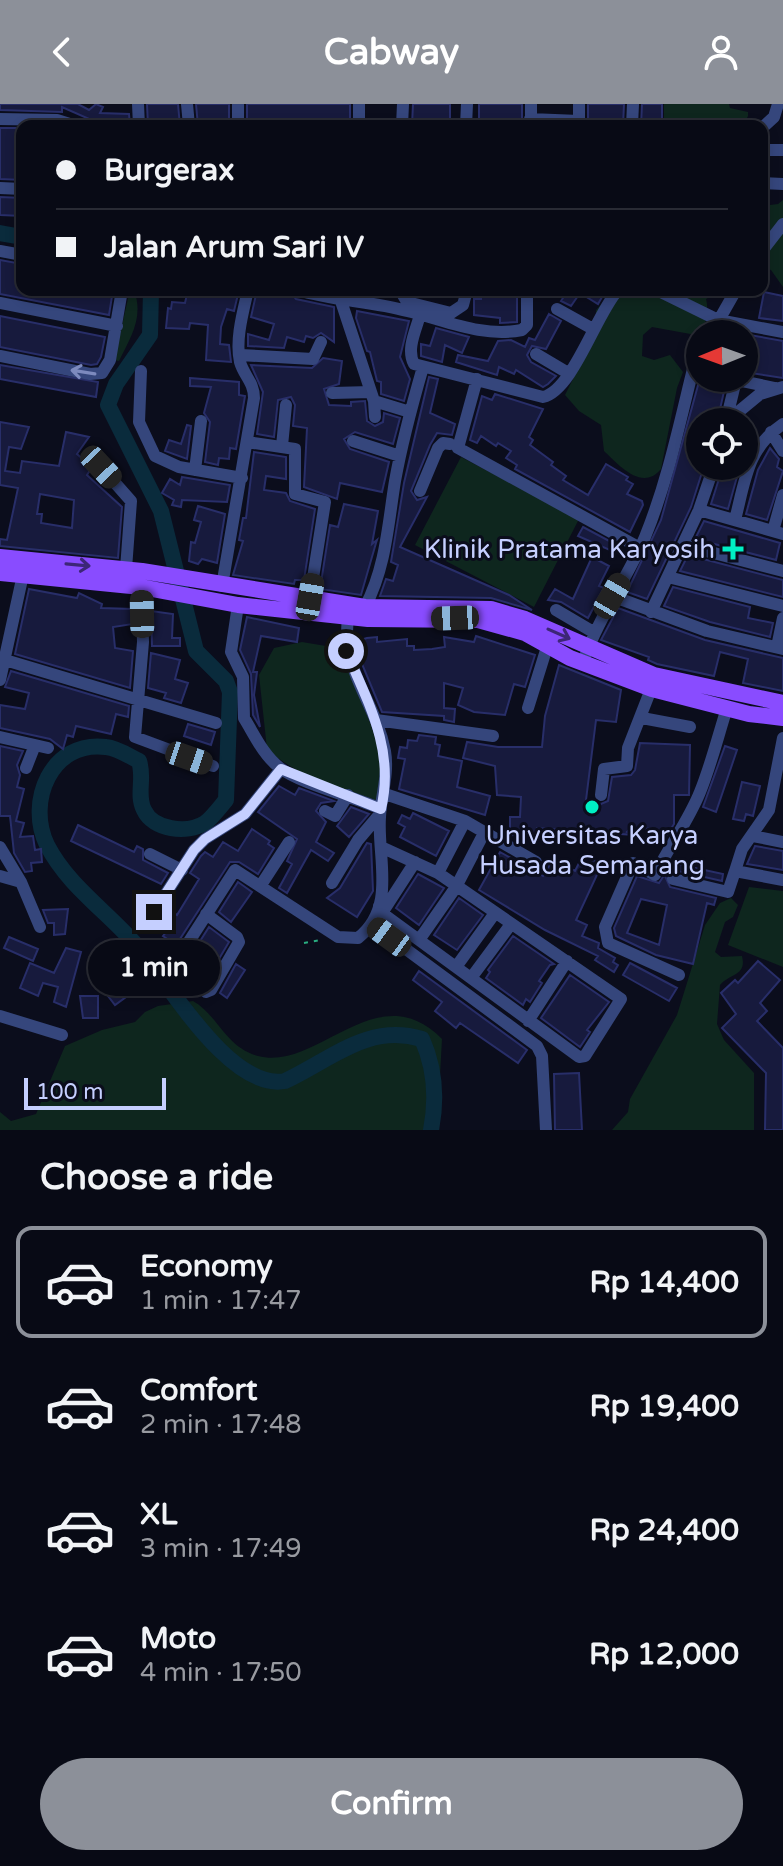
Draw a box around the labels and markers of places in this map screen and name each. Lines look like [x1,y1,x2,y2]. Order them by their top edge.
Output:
place label: Klinik Pratama Karyosih [424,534,715,565]
marker: Klinik Pratama Karyosih [722,538,744,560]
marker: Universitas Karya Husada Semarang [583,798,601,816]
place label: Universitas Karya Husada Semarang [479,820,705,881]

